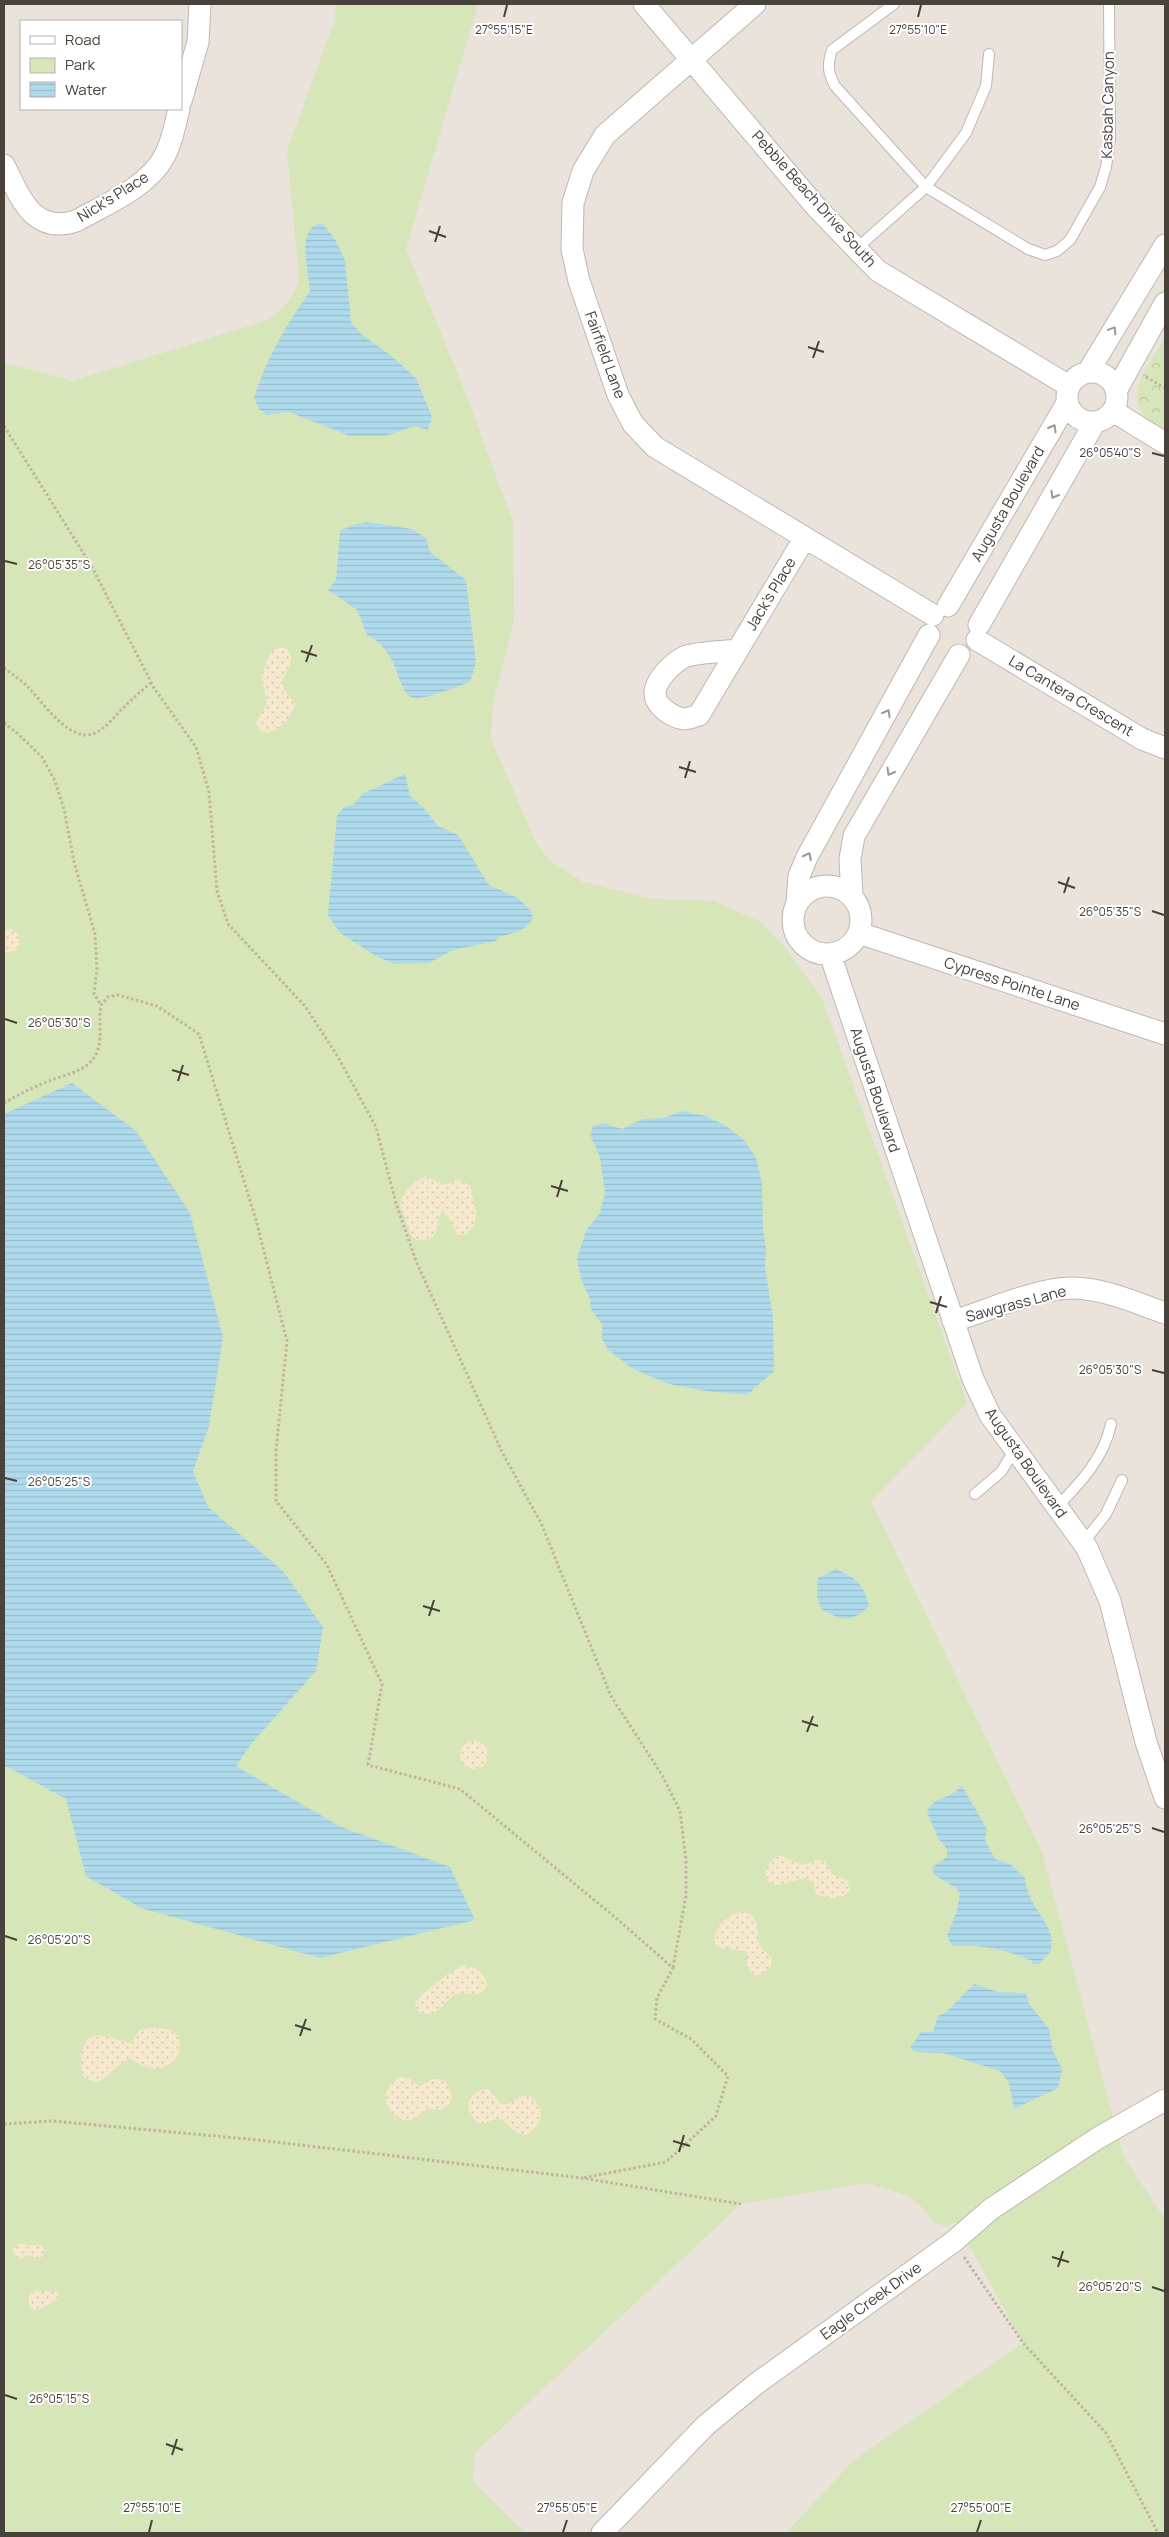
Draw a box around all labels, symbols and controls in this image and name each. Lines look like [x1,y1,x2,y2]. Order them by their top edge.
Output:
legend [20,20,182,110]
text: 27°55'15"E [475,21,533,38]
text: 27°55'10"E [889,21,947,38]
text: Road [65,29,101,50]
street label: Kasbah Canyon [1096,51,1119,159]
text: Park [65,54,95,75]
text: Water [65,79,107,100]
street label: Pebble Beach Drive South [747,126,882,272]
street label: Nick’s Place [73,166,153,227]
street label: Fairfield Lane [580,308,631,402]
one-way arrow [1107,327,1117,336]
one-way arrow [1046,424,1056,433]
street label: Augusta Boulevard [966,442,1049,565]
text: 26°05'40"S [1079,444,1141,461]
one-way arrow [1050,489,1060,498]
street label: Jack’s Place [741,553,801,634]
text: 26°05'35"S [28,556,90,573]
street label: La Cantera Crescent [1005,650,1138,741]
one-way arrow [880,709,890,718]
one-way arrow [886,767,896,776]
one-way arrow [802,852,812,861]
text: 26°05'35"S [1079,903,1141,920]
street label: Cypress Pointe Lane [942,952,1083,1015]
text: 26°05'30"S [28,1014,90,1031]
street label: Augusta Boulevard [845,1025,906,1155]
street label: Sawgrass Lane [963,1280,1069,1327]
text: 26°05'30"S [1079,1361,1141,1378]
street label: Augusta Boulevard [981,1403,1072,1522]
text: 26°05'25"S [28,1473,90,1490]
text: 26°05'25"S [1079,1820,1141,1837]
text: 26°05'20"S [28,1931,90,1948]
street label: Eagle Creek Drive [816,2257,926,2344]
text: 26°05'20"S [1079,2278,1141,2295]
text: 26°05'15"S [29,2390,89,2407]
text: 27°55'10"E [123,2499,181,2516]
text: 27°55'05"E [537,2499,597,2516]
text: 27°55'00"E [951,2499,1012,2516]

